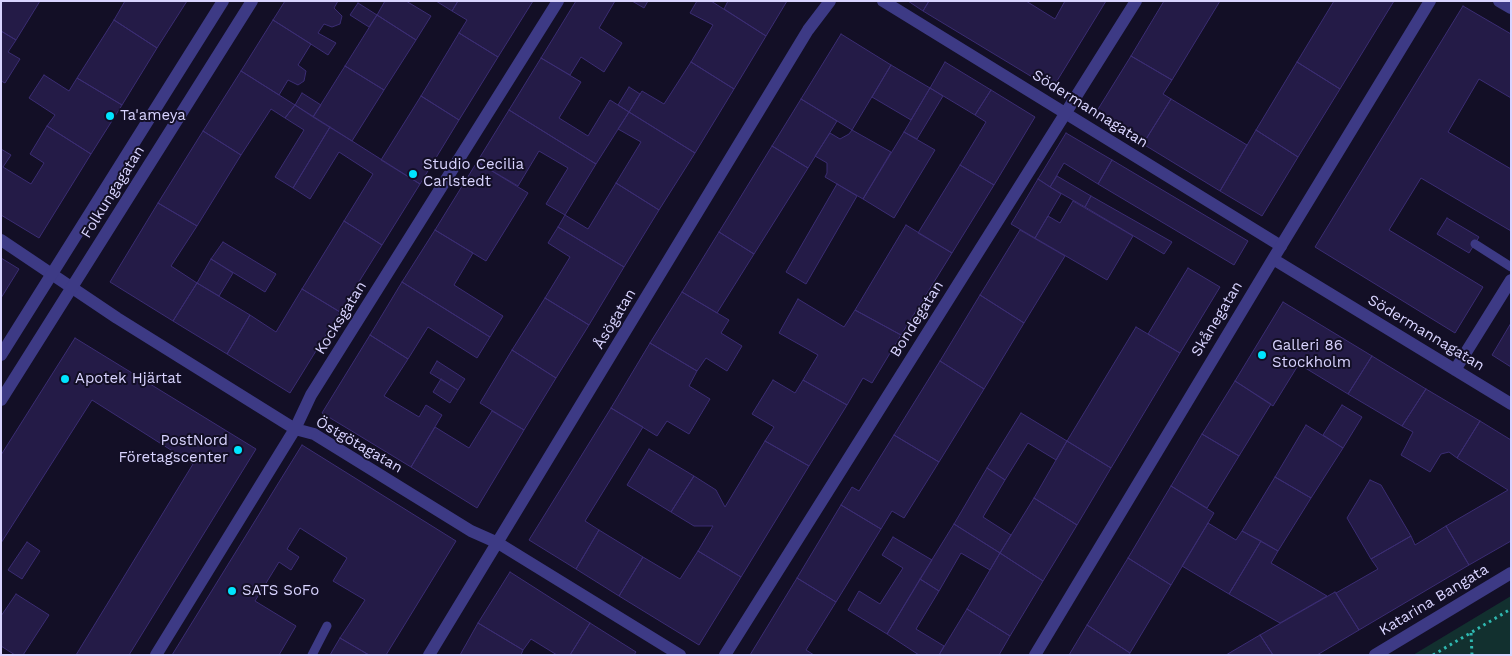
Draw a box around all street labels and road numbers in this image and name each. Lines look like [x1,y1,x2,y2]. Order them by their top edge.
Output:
street label: Södermannagatan [1029,66,1151,152]
street label: Folkungagatan [77,142,149,242]
street label: Kocksgatan [311,278,371,358]
street label: Bondegatan [886,278,948,360]
street label: Skånegatan [1187,278,1247,360]
street label: Åsögatan [590,286,640,352]
street label: Södermannagatan [1364,291,1488,375]
street label: Östgötagatan [312,413,406,477]
street label: Katarina Bangata [1376,560,1492,640]

